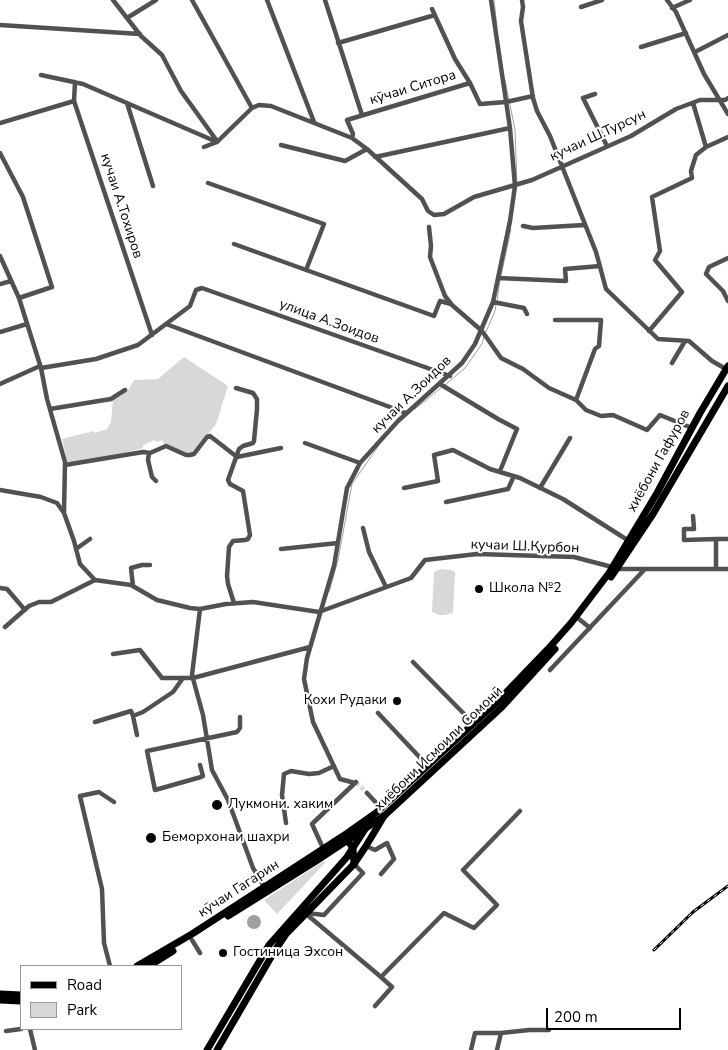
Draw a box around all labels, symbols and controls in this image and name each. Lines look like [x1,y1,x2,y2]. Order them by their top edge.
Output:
street label: кӯчаи Ситора [368,67,458,109]
street label: кучаи Ш.Турсун [547,106,649,166]
street label: кучаи А.Тохиров [96,151,146,261]
street label: улица А.Зоидов [277,296,381,348]
street label: кучаи А.Зоидов [369,353,455,437]
street label: хиёбони Гафуров [624,407,694,515]
street label: кучаи Ш.Қурбон [470,537,580,557]
place label: Школа №2 [489,581,562,597]
marker: Школа №2 [473,583,485,595]
street label: хиёбони Исмоили Сомонӣ [371,683,507,815]
place label: Кохи Рудаки [304,693,387,709]
marker: Кохи Рудаки [391,695,403,707]
place label: Лукмони. хаким [228,797,333,813]
marker: Лукмони. хаким [210,798,224,812]
place label: Беморхонаи шахри [162,830,290,846]
marker: Беморхонаи шахри [144,831,158,845]
street label: кӯчаи Гагарин [195,857,283,921]
place label: Гостиница Эхсон [233,945,343,961]
marker: Гостиница Эхсон [217,947,229,959]
legend [20,965,182,1030]
text: Road [67,975,102,995]
scale bar [548,998,683,1030]
text: Park [67,1000,97,1020]
text: 200 m [554,1007,598,1027]

